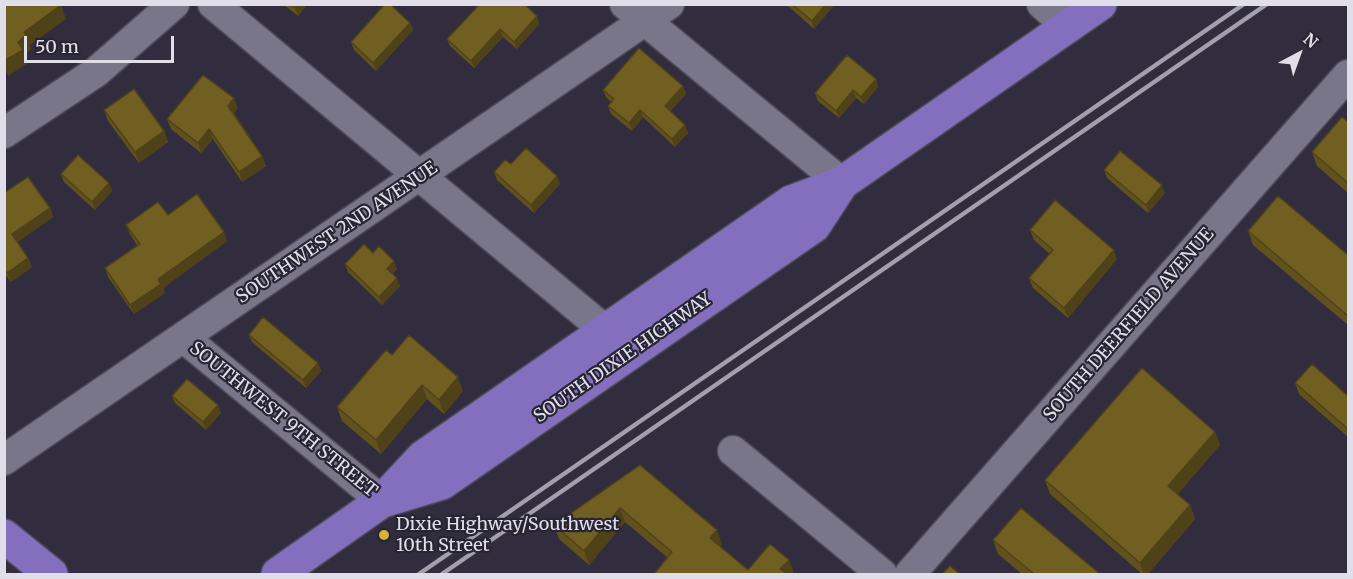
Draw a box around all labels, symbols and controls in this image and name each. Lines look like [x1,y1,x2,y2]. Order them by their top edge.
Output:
scale bar [27,24,177,62]
north arrow [1269,24,1329,84]
text: N [1299,29,1322,52]
text: 50 m [35,35,79,58]
street label: SOUTHWEST 2ND AVENUE [232,158,442,308]
street label: SOUTH DEERFIELD AVENUE [1039,224,1219,426]
street label: SOUTH DIXIE HIGHWAY [530,288,716,428]
street label: SOUTHWEST 9TH STREET [185,338,381,502]
place label: Dixie Highway/Southwest 10th Street [396,514,619,556]
marker: Dixie Highway/Southwest 10th Street [377,528,391,542]

